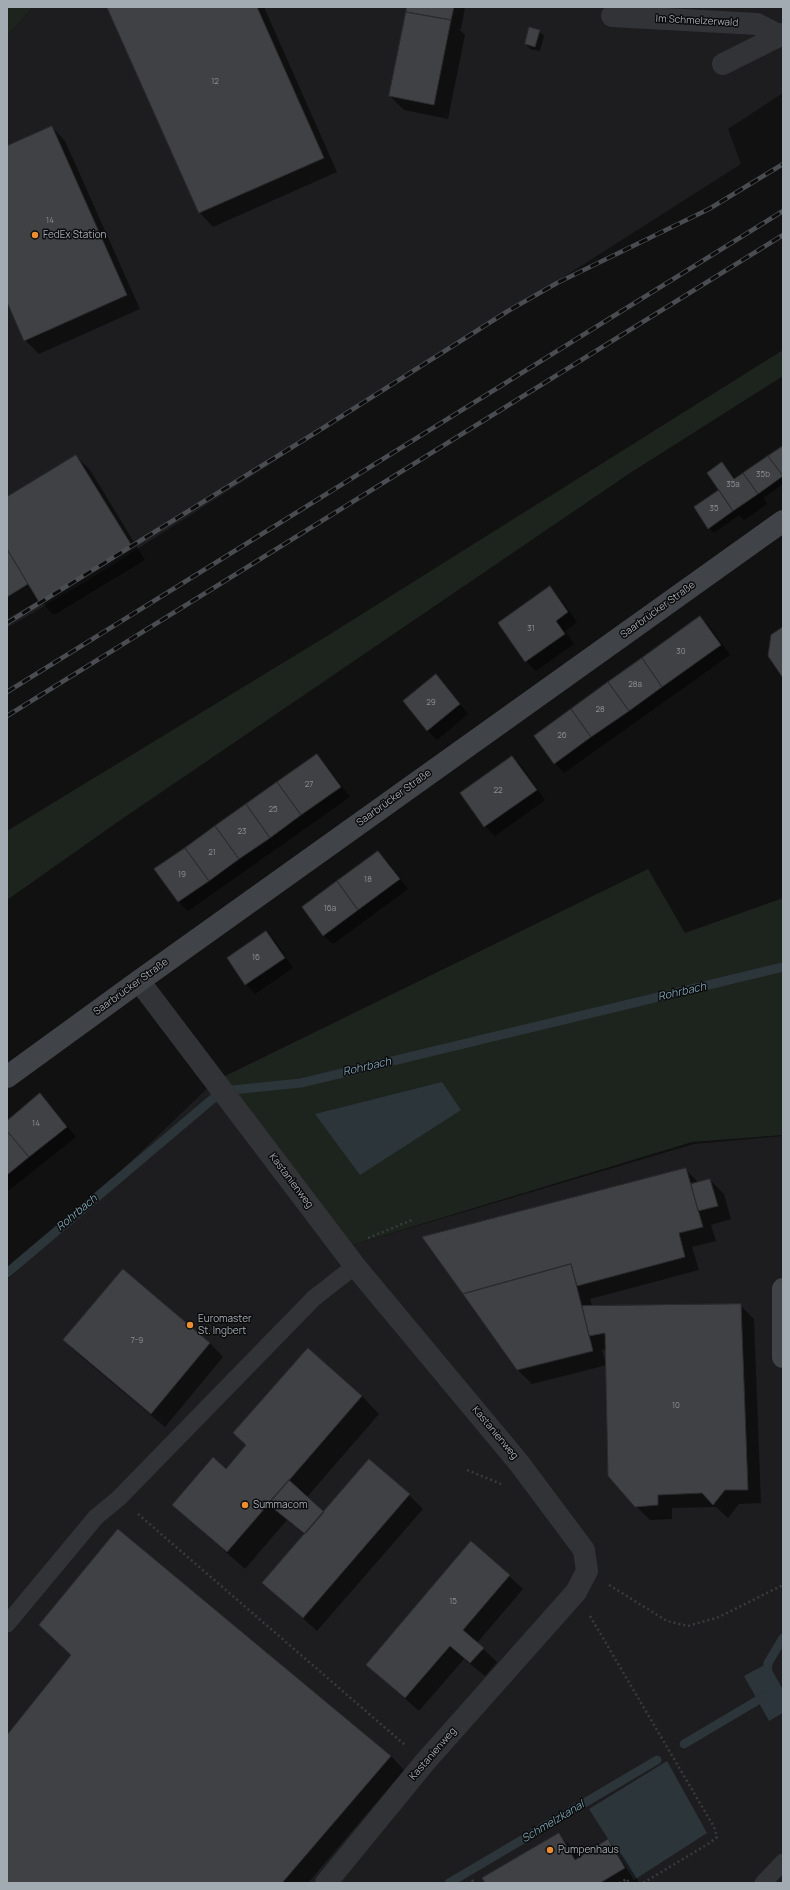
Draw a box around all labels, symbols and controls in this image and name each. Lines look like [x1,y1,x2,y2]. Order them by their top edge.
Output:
street label: Im Schmelzerwald [655,13,739,29]
house number: 12 [211,77,219,87]
house number: 14 [46,216,54,226]
place label: FedEx Station [43,229,107,241]
marker: FedEx Station [30,230,40,240]
house number: 35b [756,470,770,480]
house number: 35a [726,480,740,490]
house number: 35 [709,504,719,514]
street label: Saarbrücker Straße [618,579,698,641]
house number: 31 [527,624,535,634]
house number: 30 [676,647,686,657]
house number: 28a [628,680,642,690]
house number: 29 [426,698,436,708]
house number: 28 [595,705,605,715]
house number: 26 [557,731,567,741]
street label: Saarbrücker Straße [354,767,434,829]
house number: 27 [305,780,313,790]
house number: 22 [493,786,503,796]
house number: 25 [268,805,278,815]
house number: 23 [238,827,246,837]
house number: 21 [208,848,216,858]
house number: 19 [178,870,186,880]
house number: 18 [364,875,372,885]
house number: 16a [324,904,336,914]
house number: 16 [252,953,260,963]
street label: Saarbrücker Straße [91,956,171,1018]
water label: Rohrbach [657,980,707,1004]
water label: Rohrbach [342,1055,392,1079]
house number: 14 [32,1119,40,1129]
street label: Kastanienweg [267,1151,315,1211]
water label: Rohrbach [54,1192,100,1234]
place label: Euromaster St. Ingbert [198,1313,252,1336]
marker: Euromaster St. Ingbert [185,1320,195,1330]
house number: 7-9 [131,1336,143,1346]
house number: 10 [672,1401,680,1411]
street label: Kastanienweg [469,1404,521,1462]
place label: Summacom [253,1499,307,1511]
marker: Summacom [240,1500,250,1510]
house number: 15 [449,1597,457,1607]
street label: Kastanienweg [407,1725,459,1783]
water label: Schmelzkanal [519,1798,587,1846]
place label: Pumpenhaus [558,1844,619,1856]
marker: Pumpenhaus [545,1845,555,1855]

